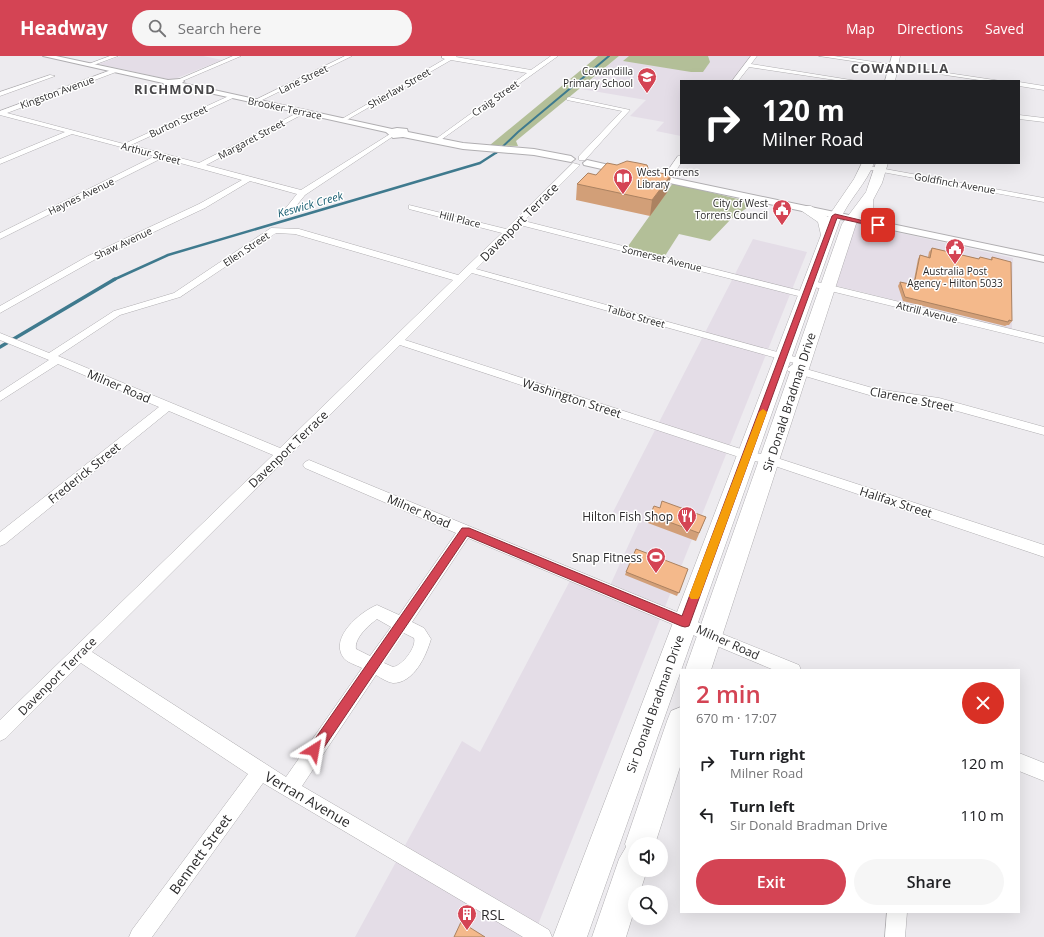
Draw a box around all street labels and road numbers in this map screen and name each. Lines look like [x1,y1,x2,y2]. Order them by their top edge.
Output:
street label: Lane Street [276,61,330,97]
street label: Shierlaw Street [365,64,433,112]
street label: Kingston Avenue [18,72,96,112]
street label: Craig Street [469,76,522,119]
street label: Brooker Terrace [247,93,324,123]
street label: Burton Street [147,101,210,141]
street label: Margaret Street [215,115,287,162]
street label: Arthur Street [120,138,183,168]
street label: Goldfinch Avenue [913,169,997,197]
street label: Haynes Avenue [46,174,117,218]
street label: Davenport Terrace [476,179,562,265]
street label: Hill Place [438,207,482,231]
street label: Shaw Avenue [92,223,155,263]
street label: Ellen Street [220,228,272,270]
street label: Somerset Avenue [621,241,704,275]
street label: Attrill Avenue [895,298,959,326]
street label: Talbot Street [605,301,667,331]
street label: Sir Donald Bradman Drive [758,330,820,474]
street label: Milner Road [85,365,153,407]
street label: Washington Street [520,374,624,422]
street label: Clarence Street [868,383,956,415]
street label: Davenport Terrace [244,406,332,491]
street label: Frederick Street [44,439,124,507]
street label: Halifax Street [858,482,934,522]
street label: Milner Road [385,490,453,532]
street label: Milner Road [694,620,762,664]
street label: Davenport Terrace [14,633,100,719]
street label: Sir Donald Bradman Drive [622,633,688,775]
street label: Verran Avenue [262,767,355,831]
street label: Bennett Street [164,810,236,898]

